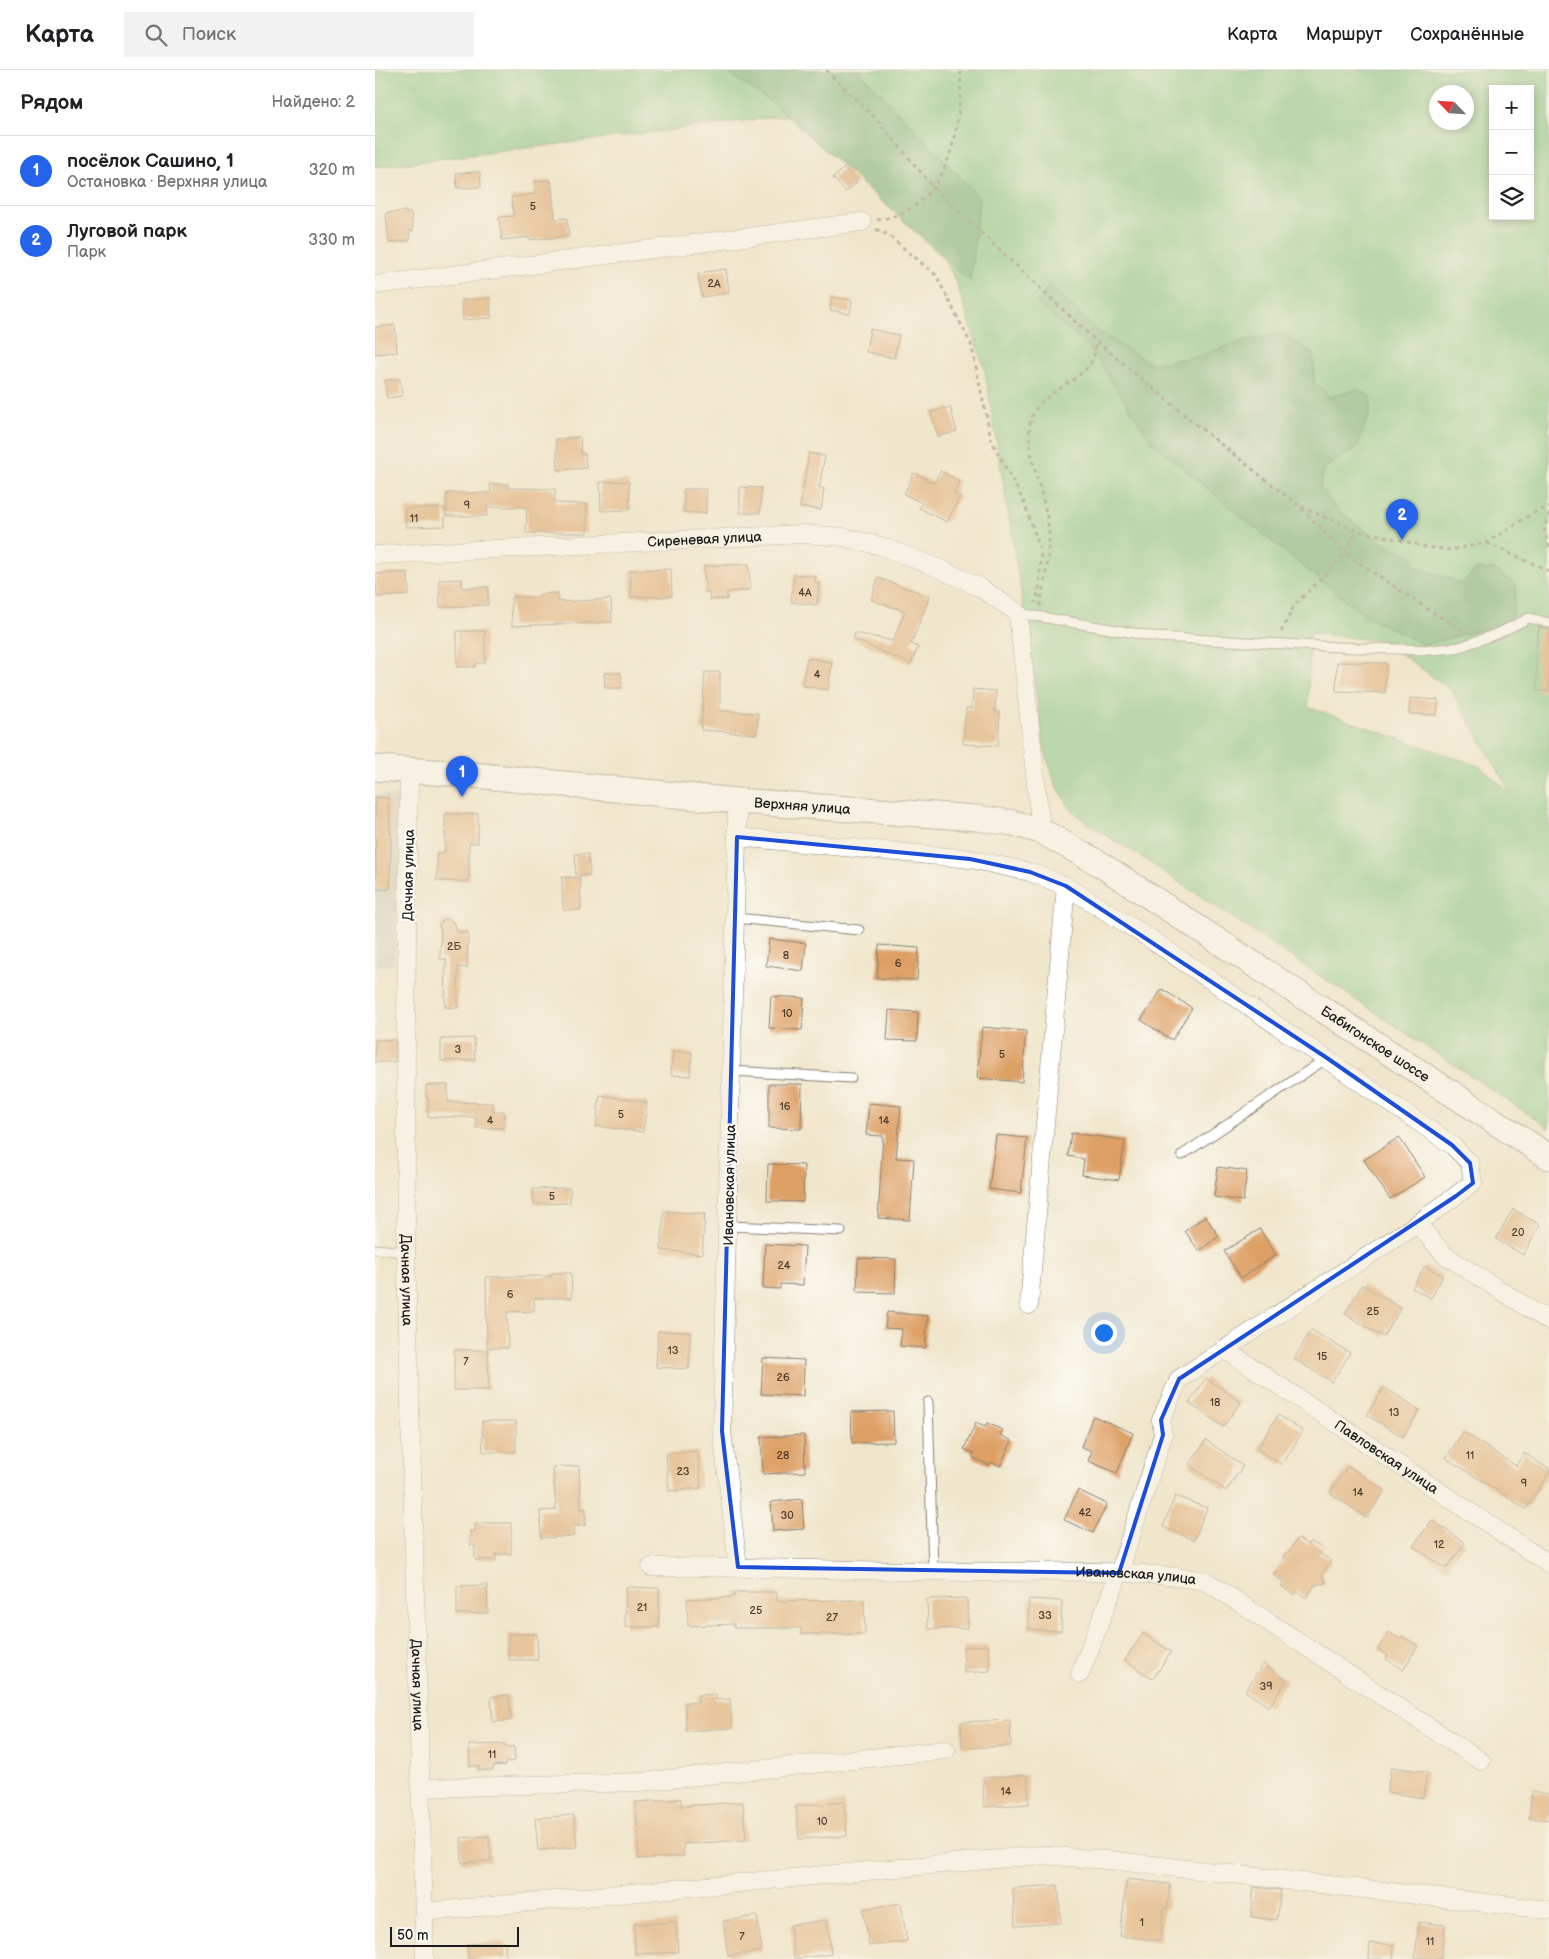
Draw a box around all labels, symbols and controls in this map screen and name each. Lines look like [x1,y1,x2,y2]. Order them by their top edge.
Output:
search box [124,12,474,57]
text: Карта [25,20,94,49]
icon: search [142,21,170,49]
text: Поиск [182,23,236,46]
text: Карта [1227,24,1278,45]
text: Маршрут [1306,24,1382,45]
text: Сохранённые [1410,24,1524,45]
north arrow [1429,85,1474,130]
map controls [1489,85,1534,220]
button: + [1489,85,1534,130]
text: Рядом [20,90,83,115]
text: Найдено: 2 [271,93,355,112]
button: − [1489,130,1534,175]
text: посёлок Сашино, 1 [67,150,234,173]
text: 1 [33,161,39,180]
text: 320 m [309,161,355,180]
text: Остановка · Верхняя улица [67,173,267,192]
button: layers [1489,175,1534,220]
house number: 5 [530,200,536,213]
text: Луговой парк [67,220,187,243]
text: 2 [31,231,41,250]
text: 330 m [308,231,355,250]
text: Парк [67,243,106,262]
house number: 2А [707,277,721,290]
house number: 9 [464,499,470,512]
pin: 2 [1386,499,1418,540]
house number: 11 [410,512,418,525]
street label: Сиреневая улица [647,528,763,551]
house number: 4А [798,586,812,599]
house number: 4 [814,668,821,681]
pin: 1 [446,756,478,797]
street label: Верхняя улица [753,794,852,818]
street label: Дачная улица [399,828,418,921]
house number: 2Б [447,940,461,953]
house number: 8 [783,949,789,962]
house number: 6 [895,957,902,970]
street label: Бабигонское шоссе [1317,1002,1433,1086]
house number: 10 [782,1007,793,1020]
house number: 3 [455,1043,462,1056]
house number: 5 [999,1048,1005,1061]
house number: 16 [780,1100,791,1113]
house number: 5 [618,1108,624,1121]
house number: 4 [487,1114,494,1127]
house number: 14 [879,1114,890,1127]
street label: Ивановская улица [720,1124,739,1246]
house number: 5 [549,1190,555,1203]
house number: 20 [1512,1226,1525,1239]
street label: Дачная улица [397,1234,416,1327]
house number: 24 [777,1259,791,1272]
house number: 6 [507,1288,514,1301]
house number: 25 [1367,1305,1379,1318]
your location [1091,1320,1117,1346]
house number: 13 [667,1344,679,1357]
house number: 15 [1317,1350,1327,1363]
house number: 7 [463,1355,469,1368]
house number: 26 [776,1371,790,1384]
house number: 18 [1210,1396,1220,1409]
house number: 13 [1388,1406,1400,1419]
street label: Павловская улица [1331,1416,1442,1498]
house number: 28 [777,1449,789,1462]
house number: 11 [1466,1449,1474,1462]
house number: 23 [676,1465,690,1478]
house number: 9 [1521,1477,1527,1490]
house number: 14 [1353,1486,1364,1499]
house number: 42 [1078,1506,1092,1519]
house number: 30 [780,1509,794,1522]
house number: 12 [1434,1538,1445,1551]
street label: Ивановская улица [1075,1563,1198,1588]
house number: 21 [637,1601,647,1614]
house number: 25 [750,1604,762,1617]
house number: 33 [1038,1609,1052,1622]
house number: 27 [826,1611,839,1624]
street label: Дачная улица [407,1639,427,1732]
house number: 39 [1259,1680,1273,1693]
house number: 11 [488,1748,496,1761]
house number: 14 [1001,1785,1012,1798]
house number: 10 [817,1815,828,1828]
house number: 1 [1140,1916,1144,1929]
scale bar [390,1924,519,1947]
text: 50 m [397,1927,429,1944]
house number: 7 [739,1930,745,1943]
house number: 11 [1426,1935,1434,1948]

